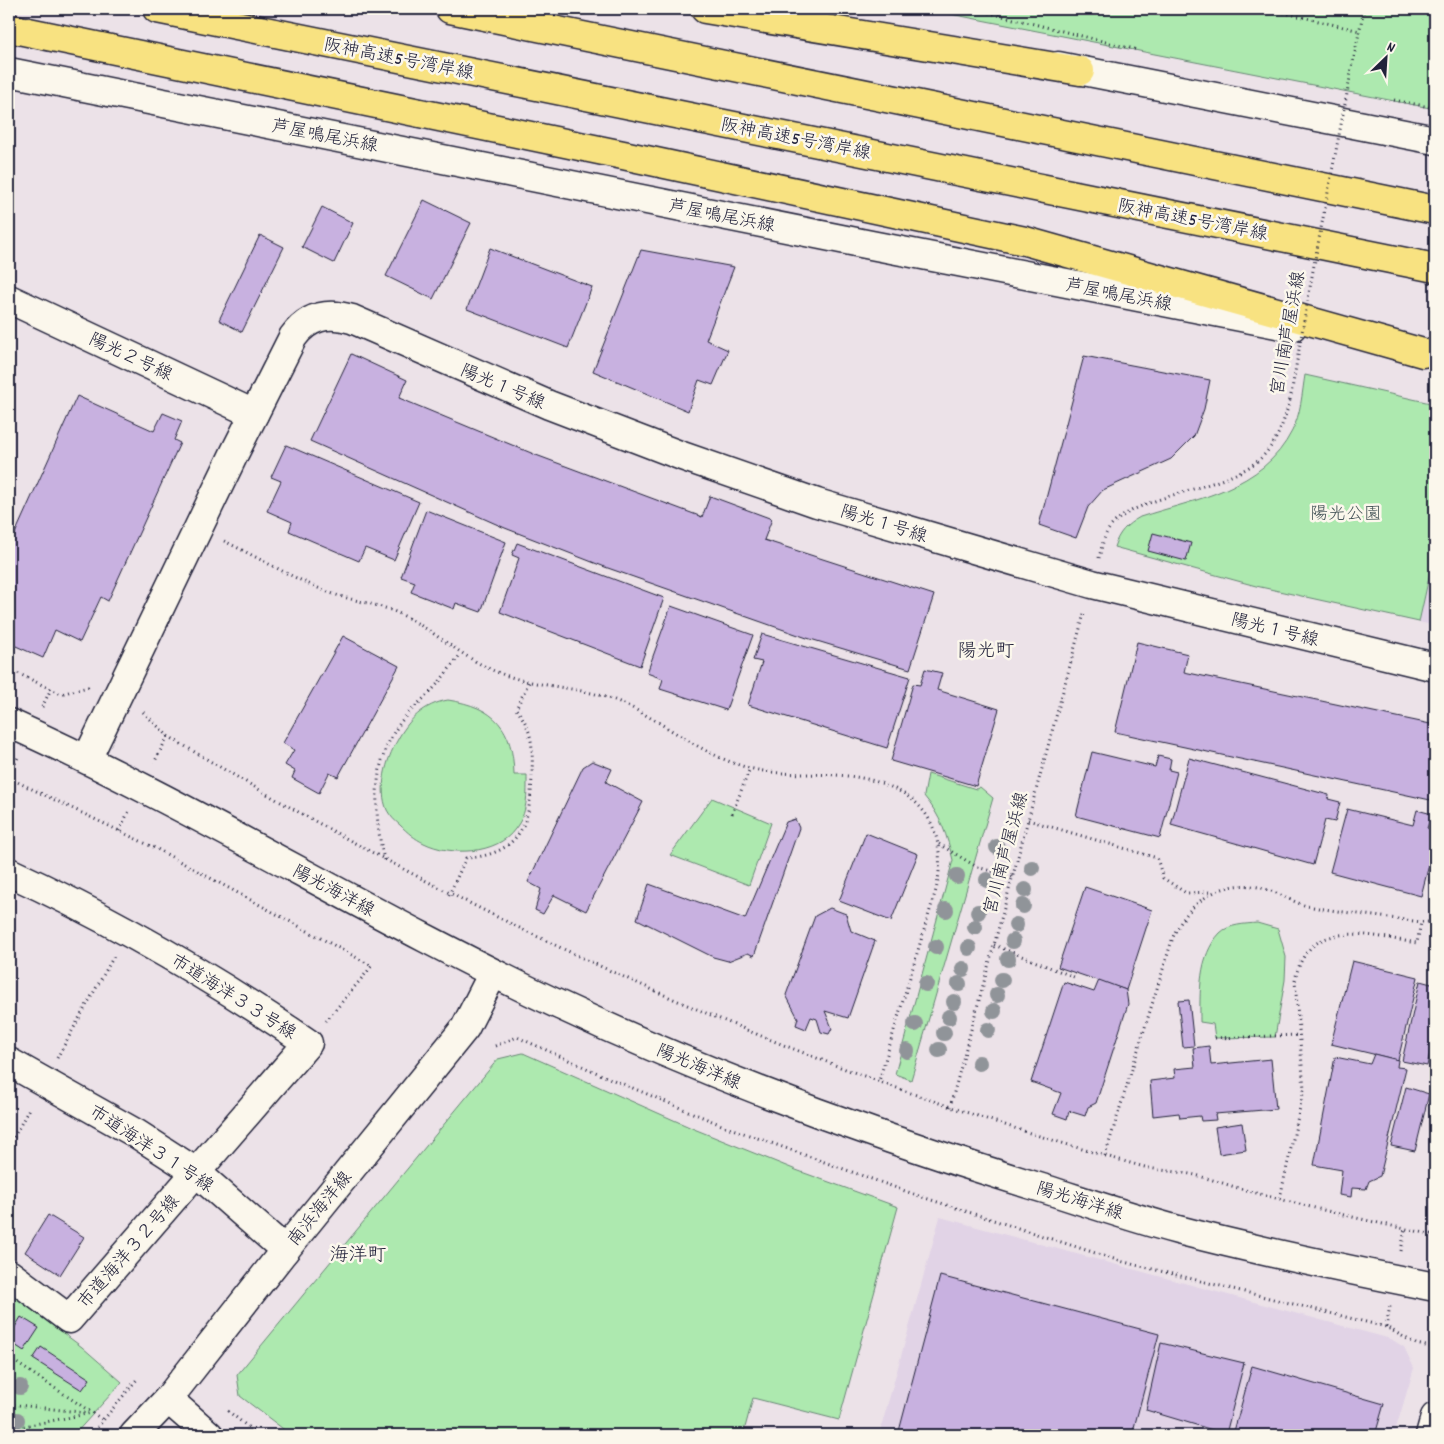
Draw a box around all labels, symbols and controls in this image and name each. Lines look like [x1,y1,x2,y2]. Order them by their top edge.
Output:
north arrow [1362,32,1412,82]
street label: 阪神高速5号湾岸線 [321,34,476,87]
text: N [1383,38,1398,59]
street label: 阪神高速5号湾岸線 [718,114,873,167]
street label: 芦屋鳴尾浜線 [269,115,380,160]
street label: 芦屋鳴尾浜線 [666,195,777,240]
street label: 阪神高速5号湾岸線 [1115,195,1270,248]
street label: 宮川南芦屋浜線 [1266,269,1313,398]
street label: 芦屋鳴尾浜線 [1063,274,1174,319]
street label: 陽光２号線 [84,328,176,389]
street label: 陽光１号線 [456,359,548,417]
street label: 陽光１号線 [837,500,930,551]
park label: 陽光公園 [1310,503,1382,528]
street label: 陽光１号線 [1228,608,1321,654]
district label: 陽光町 [957,639,1015,666]
street label: 宮川南芦屋浜線 [979,790,1036,918]
street label: 陽光海洋線 [287,860,378,924]
street label: 市道海洋３３号線 [165,949,300,1047]
street label: 陽光海洋線 [652,1039,744,1097]
street label: 市道海洋３１号線 [83,1100,218,1200]
street label: 南浜海洋線 [283,1167,359,1252]
street label: 陽光海洋線 [1033,1177,1126,1228]
street label: 市道海洋３２号線 [73,1190,187,1315]
district label: 海洋町 [329,1243,387,1270]

